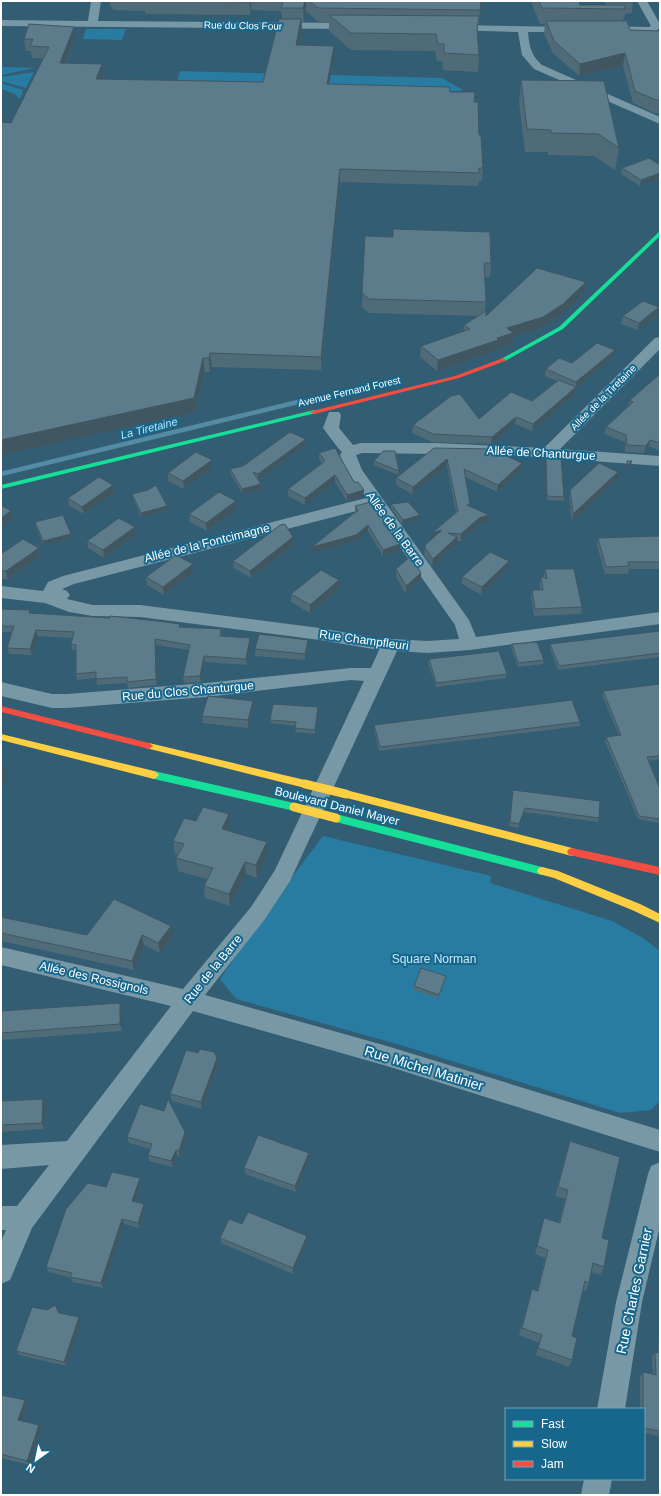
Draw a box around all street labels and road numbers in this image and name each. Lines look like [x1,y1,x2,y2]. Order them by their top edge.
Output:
street label: Rue du Clos Four [204,19,283,32]
street label: Allée de la Tiretaine [568,362,639,432]
street label: Avenue Fernand Forest [297,374,402,409]
street label: Allée de Chanturgue [486,443,596,463]
street label: Allée de la Barre [363,489,427,569]
street label: Allée de la Fontcimagne [143,521,271,565]
street label: Rue Champfleuri [318,627,410,653]
street label: Rue du Clos Chanturgue [122,678,255,704]
street label: Boulevard Daniel Mayer [273,784,401,828]
street label: Rue de la Barre [181,932,245,1006]
street label: Allée des Rossignols [38,959,150,997]
street label: Rue Michel Matinier [363,1042,486,1094]
street label: Rue Charles Garnier [613,1226,655,1355]

